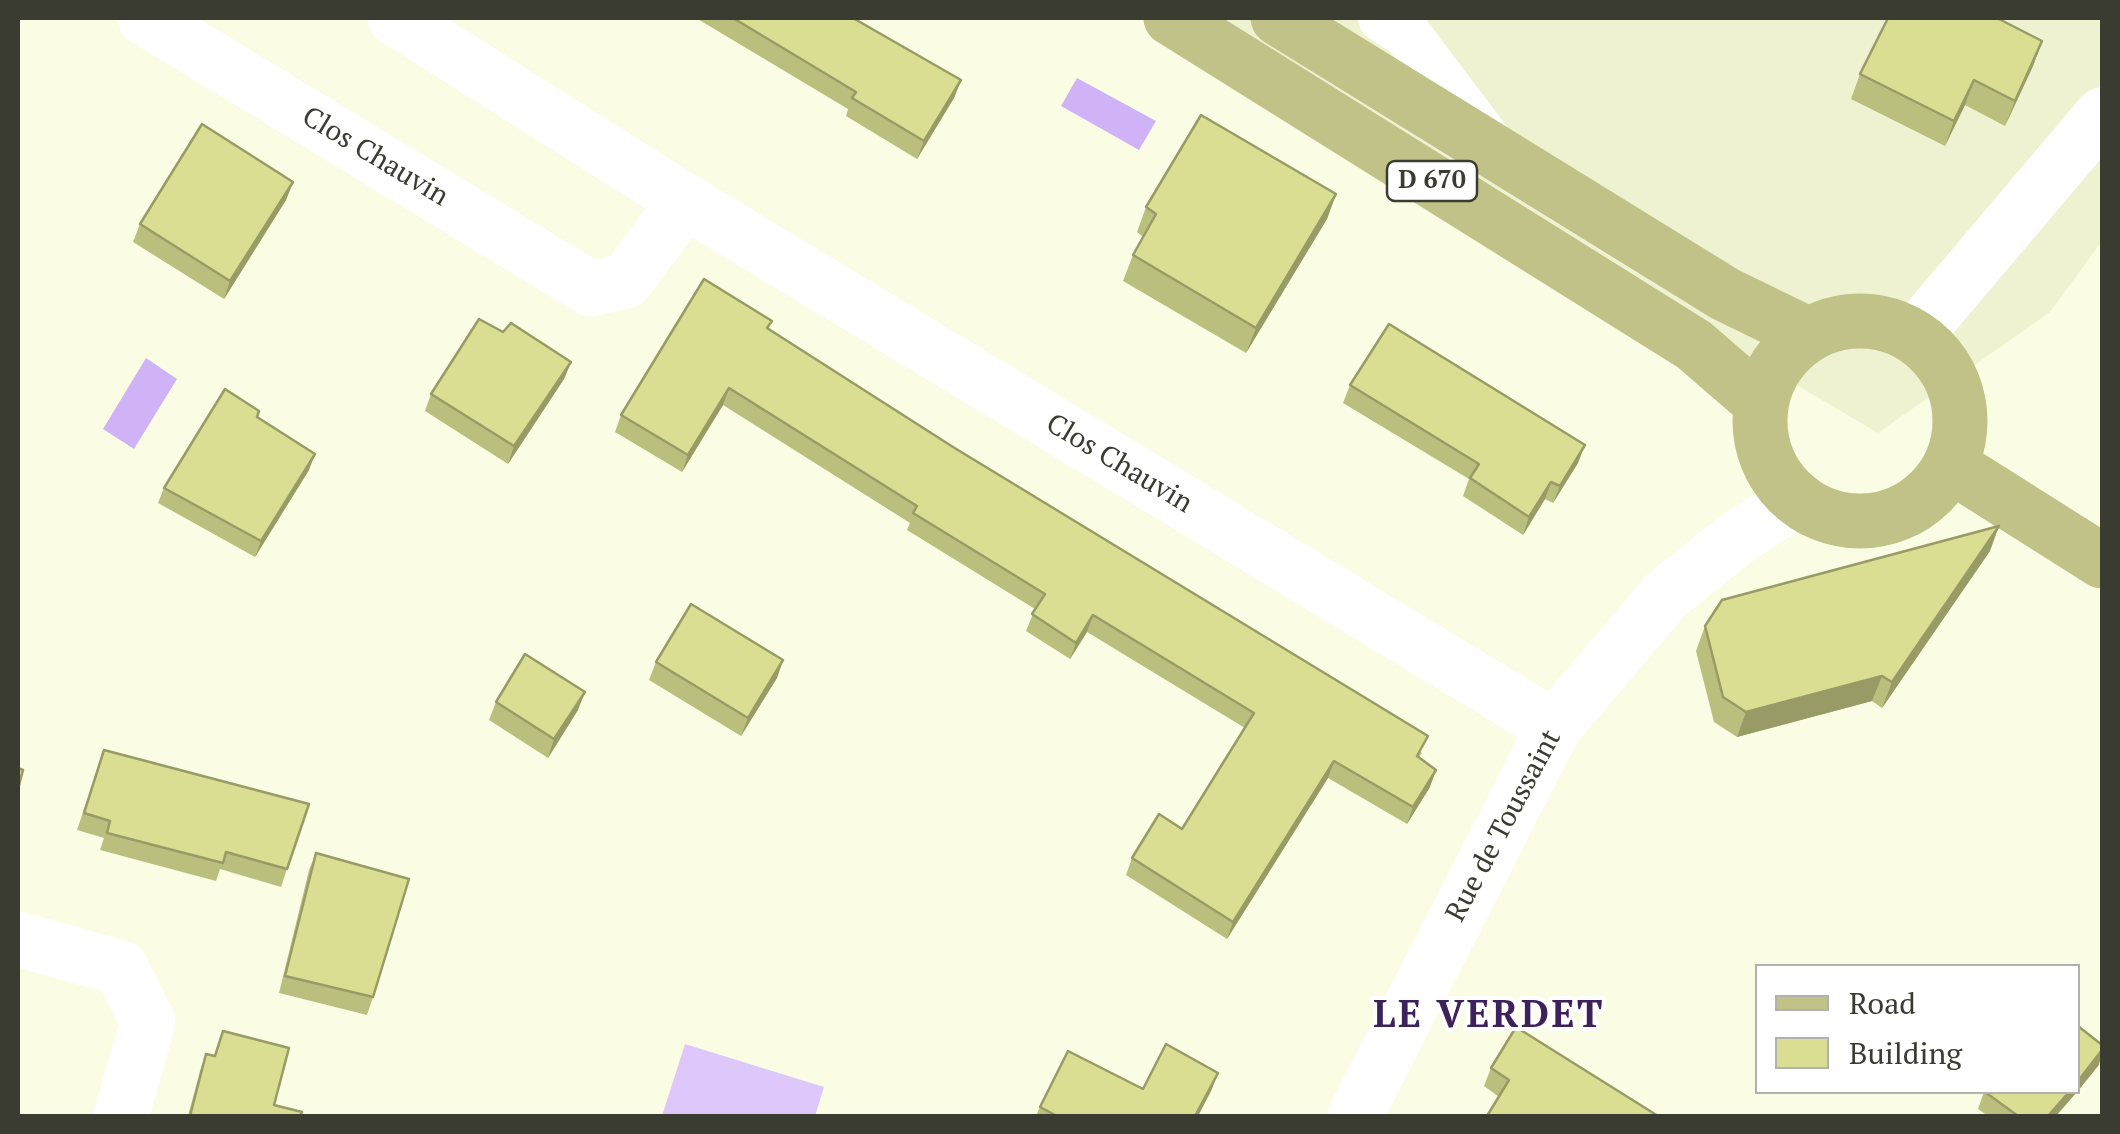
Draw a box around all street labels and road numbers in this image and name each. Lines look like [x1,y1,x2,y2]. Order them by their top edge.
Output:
street label: Clos Chauvin [296,100,454,214]
road number: D 670 [1387,161,1477,201]
street label: Clos Chauvin [1040,407,1198,521]
street label: Rue de Toussaint [1439,724,1569,928]

